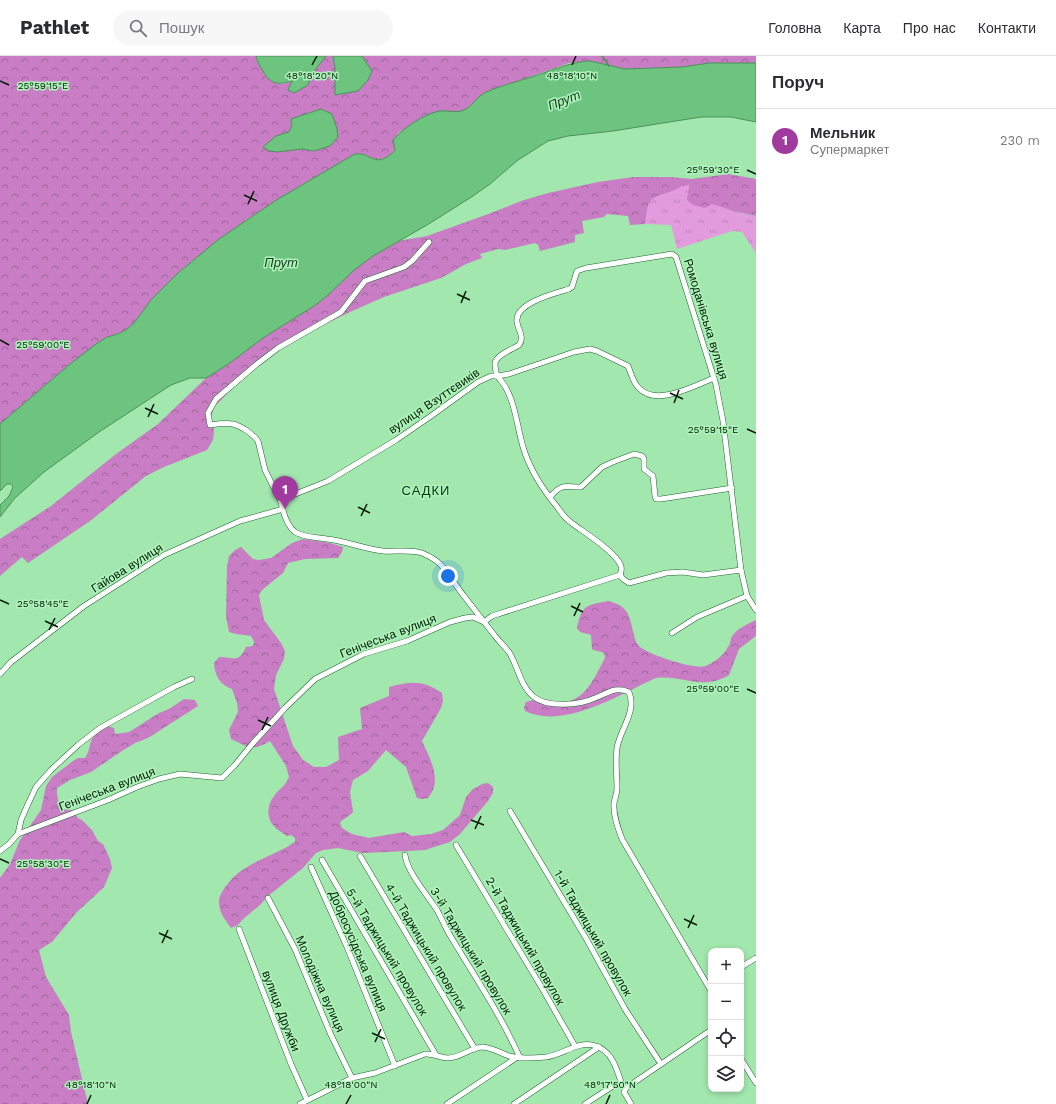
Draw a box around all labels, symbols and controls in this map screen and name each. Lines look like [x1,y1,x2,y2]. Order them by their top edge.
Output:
search box [113,10,393,46]
text: Pathlet [20,16,89,39]
icon: search [127,17,149,39]
text: Пошук [159,19,204,37]
text: Головна [768,20,821,36]
text: Карта [843,20,881,36]
text: Про нас [903,20,956,36]
text: Контакти [978,20,1036,36]
text: 48°18'20"N [286,70,338,81]
text: 48°18'10"N [547,70,597,81]
text: Поруч [772,72,824,92]
text: 25°59'15"E [18,80,68,91]
water label: Прут [546,87,582,113]
text: Мельник [810,124,875,142]
text: 1 [782,133,788,148]
text: 230 m [1000,133,1040,148]
text: Супермаркет [810,142,889,157]
text: 25°59'30"E [686,164,740,175]
water label: Прут [264,255,298,270]
street label: Ромоданівська вулиця [681,257,731,381]
text: 25°59'00"E [16,339,70,350]
street label: вулиця Взуттєвиків [386,365,482,437]
text: 25°59'15"E [688,424,738,435]
pin: 1 [272,476,298,509]
district label: САДКИ [402,483,450,498]
street label: Гайова вулиця [89,540,165,596]
your location [438,566,458,586]
text: 25°58'45"E [17,598,69,609]
street label: Генічеська вулиця [338,611,438,661]
text: 25°59'00"E [686,683,740,694]
street label: Генічеська вулиця [57,764,157,814]
text: 25°58'30"E [16,858,70,869]
street label: 1-й Таджицький провулок [551,867,635,999]
street label: 2-й Таджицький провулок [483,874,568,1008]
street label: 4-й Таджицький провулок [382,881,470,1014]
street label: 3-й Таджицький провулок [427,885,515,1018]
street label: 5-й Таджицький провулок [343,886,431,1019]
street label: Добросусідська вулиця [326,888,390,1014]
street label: Молодіжна вулиця [292,934,348,1034]
map controls [708,948,744,1092]
button: + [708,948,744,984]
street label: вулиця Дружби [259,969,303,1053]
button: − [708,984,744,1020]
button: locate [708,1020,744,1056]
button: layers [708,1056,744,1092]
text: 48°18'10"N [66,1079,116,1090]
text: 48°18'00"N [324,1079,378,1090]
text: 48°17'50"N [584,1079,636,1090]

